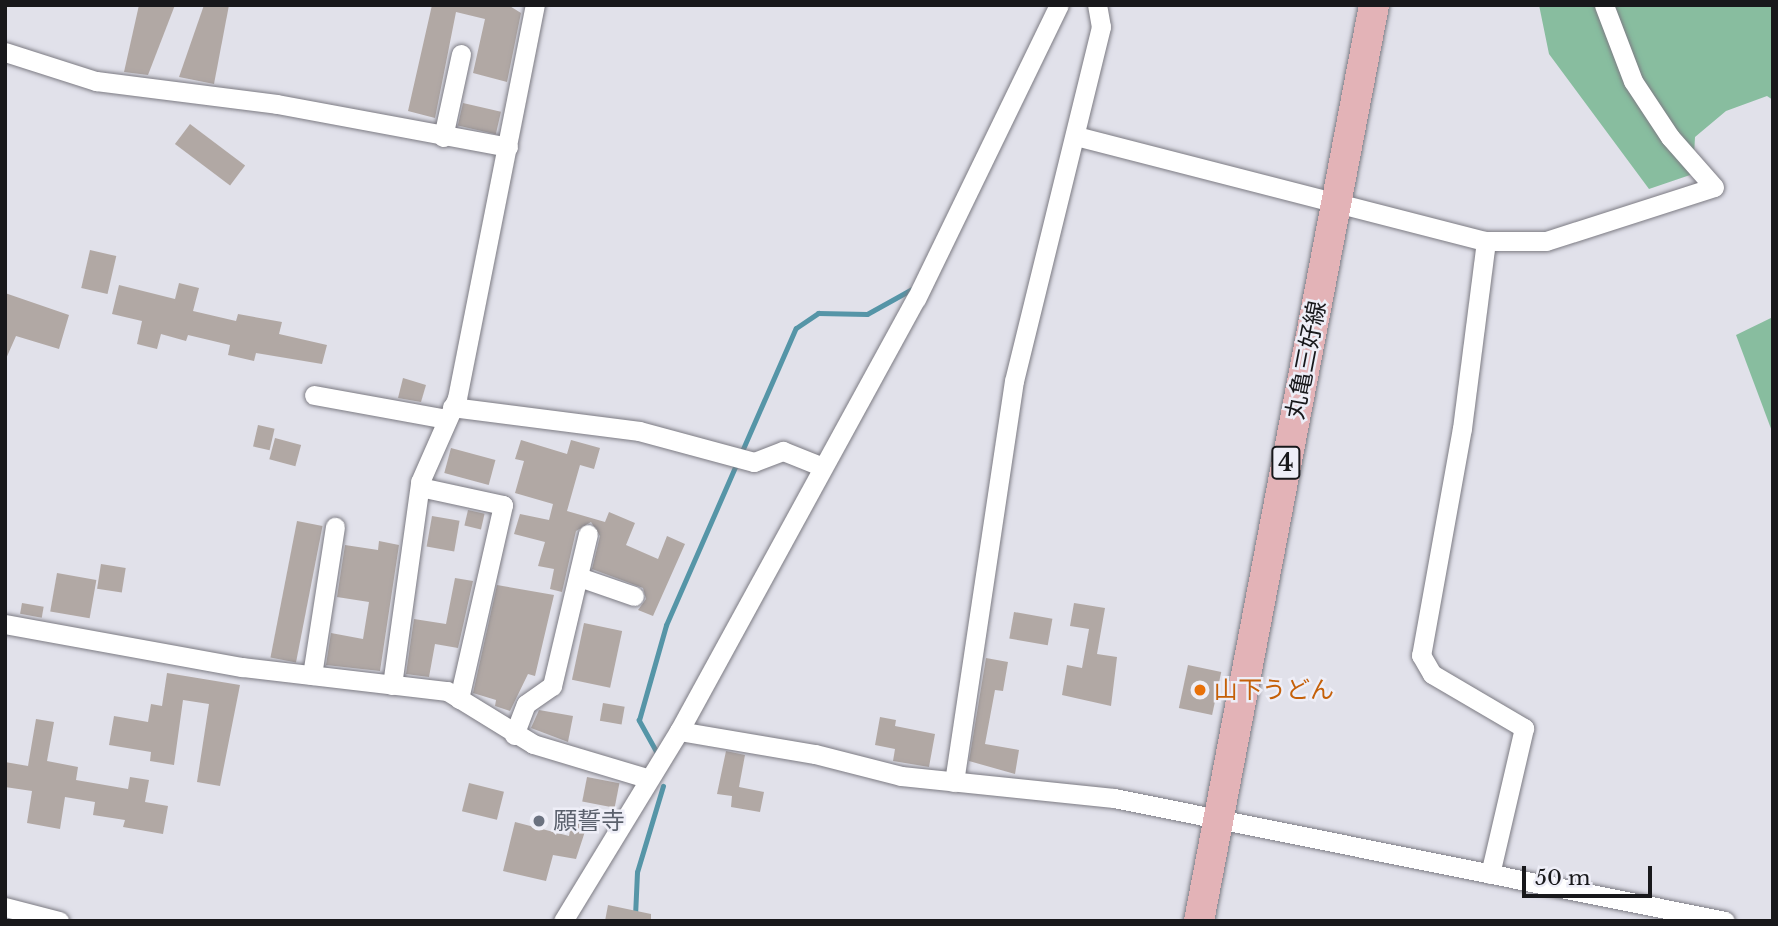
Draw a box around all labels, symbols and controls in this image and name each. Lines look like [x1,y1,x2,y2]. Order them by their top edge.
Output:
street label: 丸亀三好線 [1280,298,1332,422]
road number: 4 [1270,444,1302,482]
place label: 山下うどん [1214,676,1334,704]
marker: 山下うどん [1192,682,1208,698]
place label: 願誓寺 [553,807,625,835]
marker: 願誓寺 [531,813,547,829]
scale bar [1526,852,1656,896]
text: 50 m [1535,865,1590,891]

